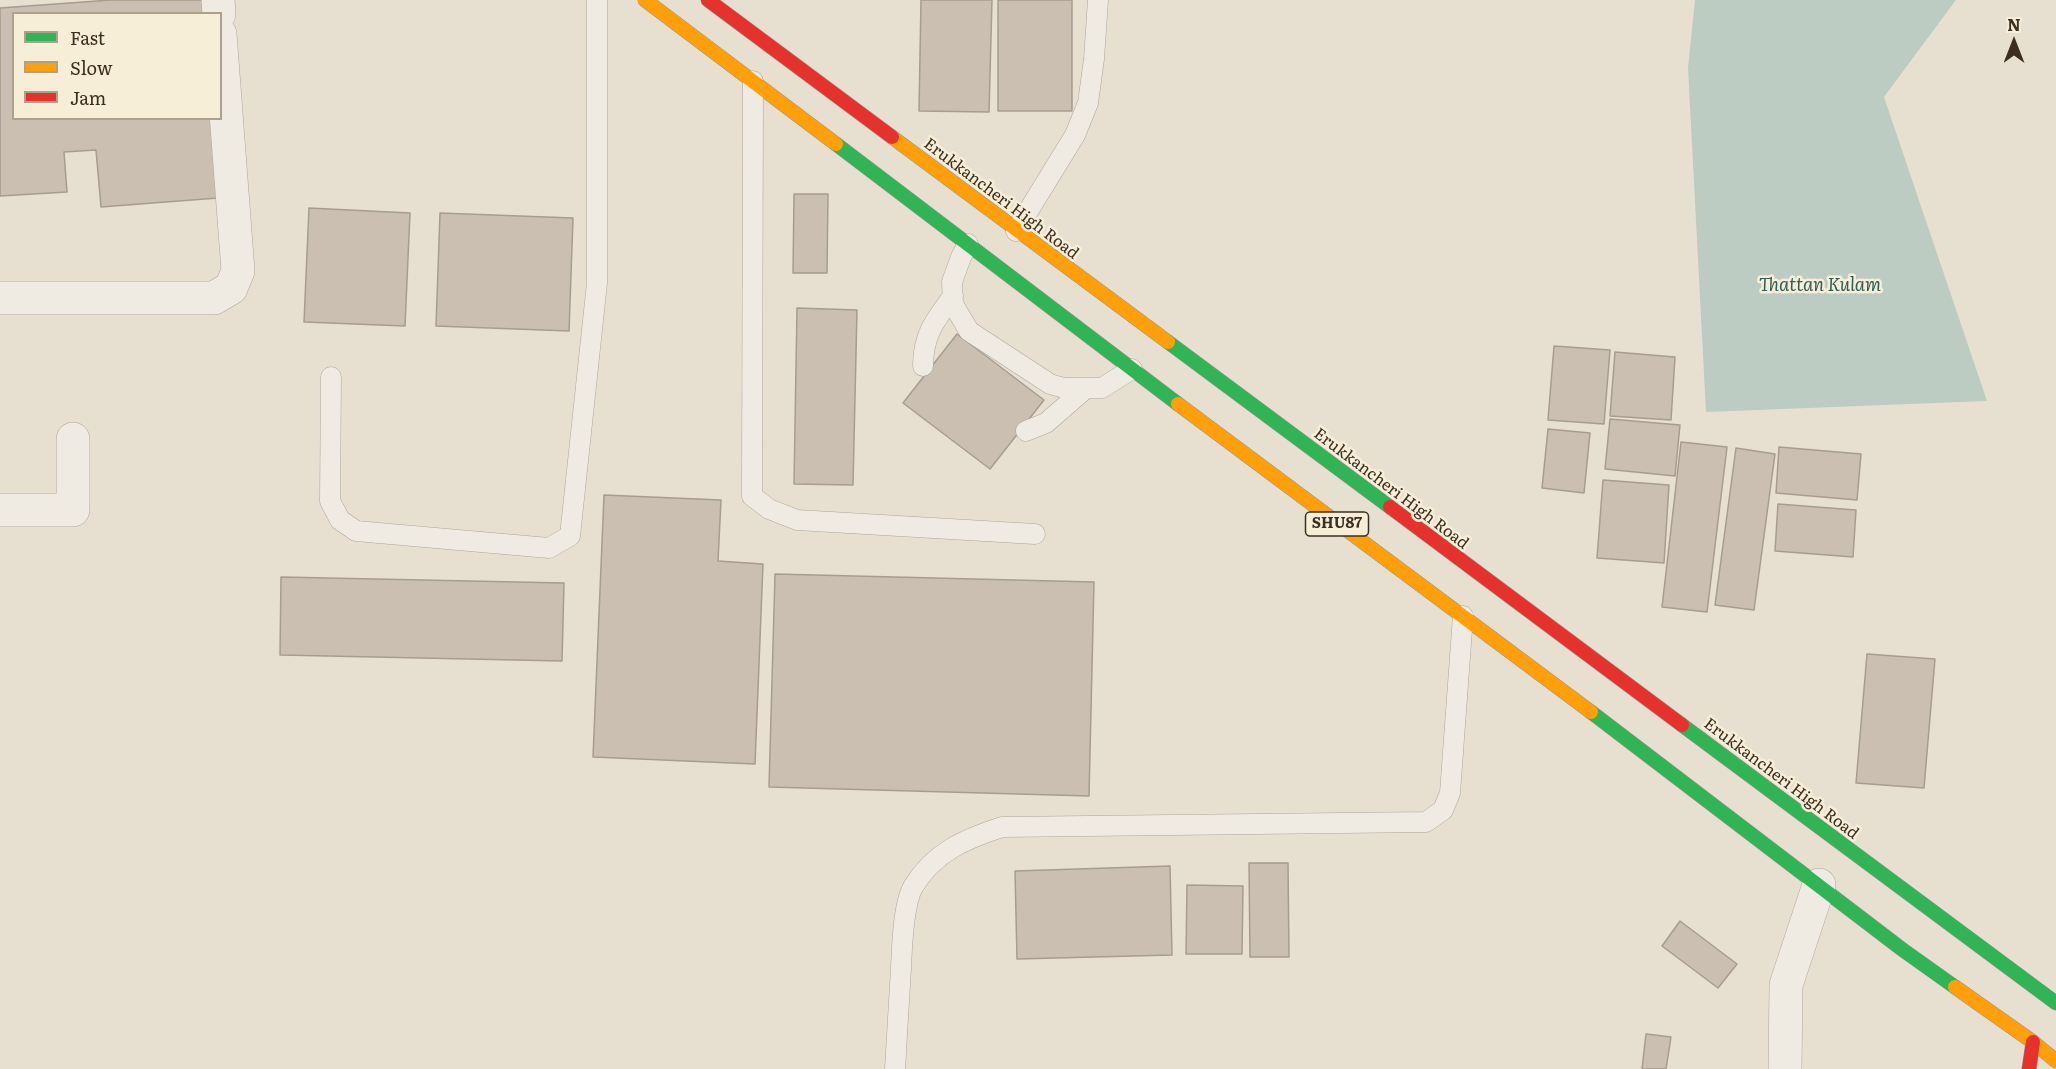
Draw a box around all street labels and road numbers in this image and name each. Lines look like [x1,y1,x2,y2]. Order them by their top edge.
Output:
street label: Erukkancheri High Road [920,134,1082,264]
street label: Erukkancheri High Road [1310,424,1472,554]
road number: SHU87 [1306,512,1368,536]
street label: Erukkancheri High Road [1700,714,1862,844]

